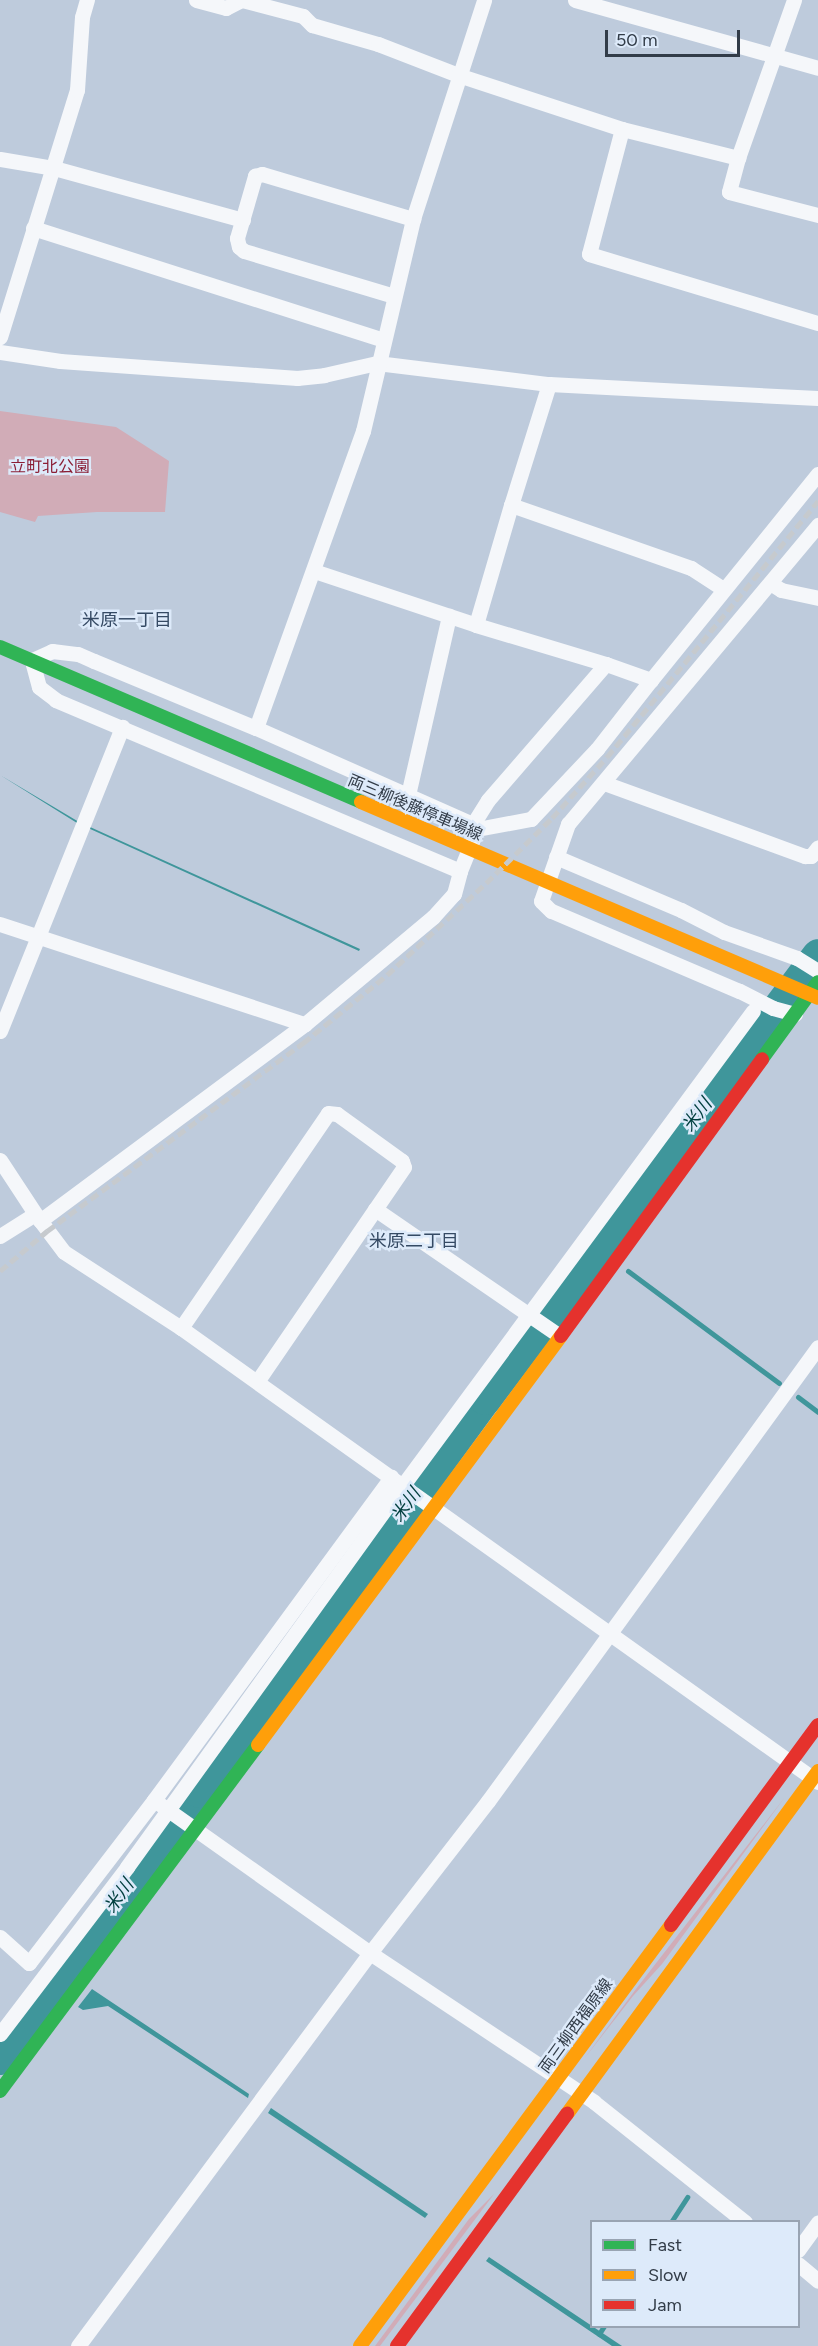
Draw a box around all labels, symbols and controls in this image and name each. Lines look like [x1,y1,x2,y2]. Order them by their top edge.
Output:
scale bar [608,18,743,56]
text: 50 m [616,29,658,51]
park label: 立町北公園 [10,457,90,477]
district label: 米原一丁目 [82,609,172,631]
street label: 両三柳後藤停車場線 [345,771,485,845]
water label: 米川 [678,1094,716,1136]
district label: 米原二丁目 [369,1230,459,1252]
water label: 米川 [387,1484,425,1526]
water label: 米川 [100,1875,138,1917]
street label: 両三柳西福原線 [535,1975,617,2077]
legend [590,2220,800,2328]
text: Fast [648,2234,682,2256]
text: Slow [648,2264,687,2286]
text: Jam [648,2294,682,2316]

